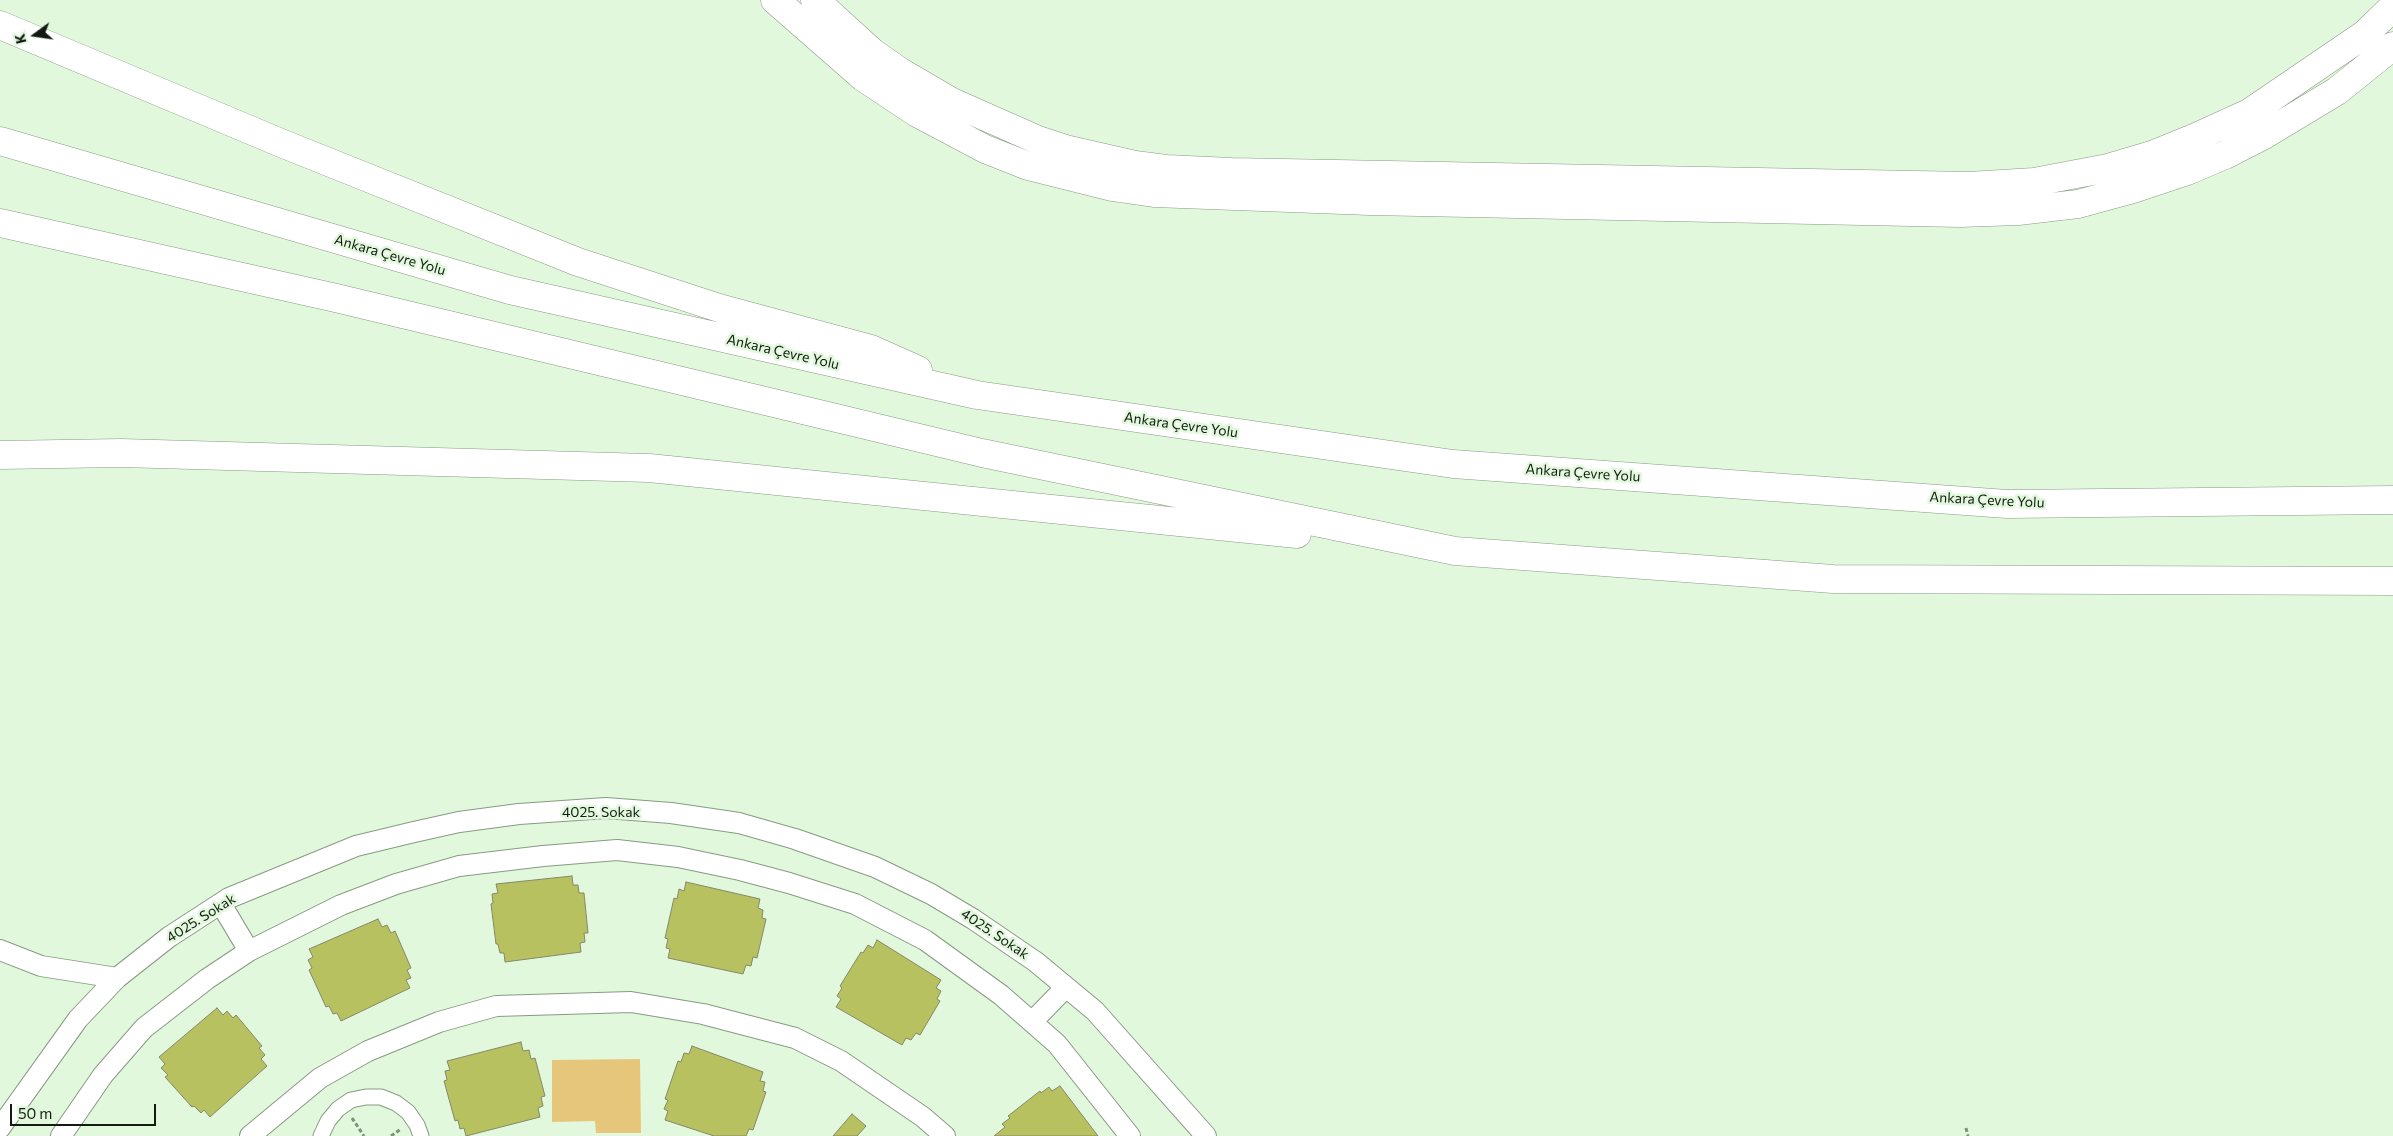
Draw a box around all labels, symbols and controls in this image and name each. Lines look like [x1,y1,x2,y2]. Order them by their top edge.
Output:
north arrow [10,10,60,60]
text: K [11,32,29,46]
street label: Ankara Çevre Yolu [332,231,448,279]
street label: Ankara Çevre Yolu [725,331,841,373]
street label: Ankara Çevre Yolu [1123,409,1239,441]
street label: Ankara Çevre Yolu [1525,461,1641,485]
street label: Ankara Çevre Yolu [1929,489,2045,511]
street label: 4025. Sokak [562,804,640,820]
street label: 4025. Sokak [163,890,239,946]
street label: 4025. Sokak [958,905,1032,963]
scale bar [12,1094,159,1126]
text: 50 m [18,1104,52,1122]

